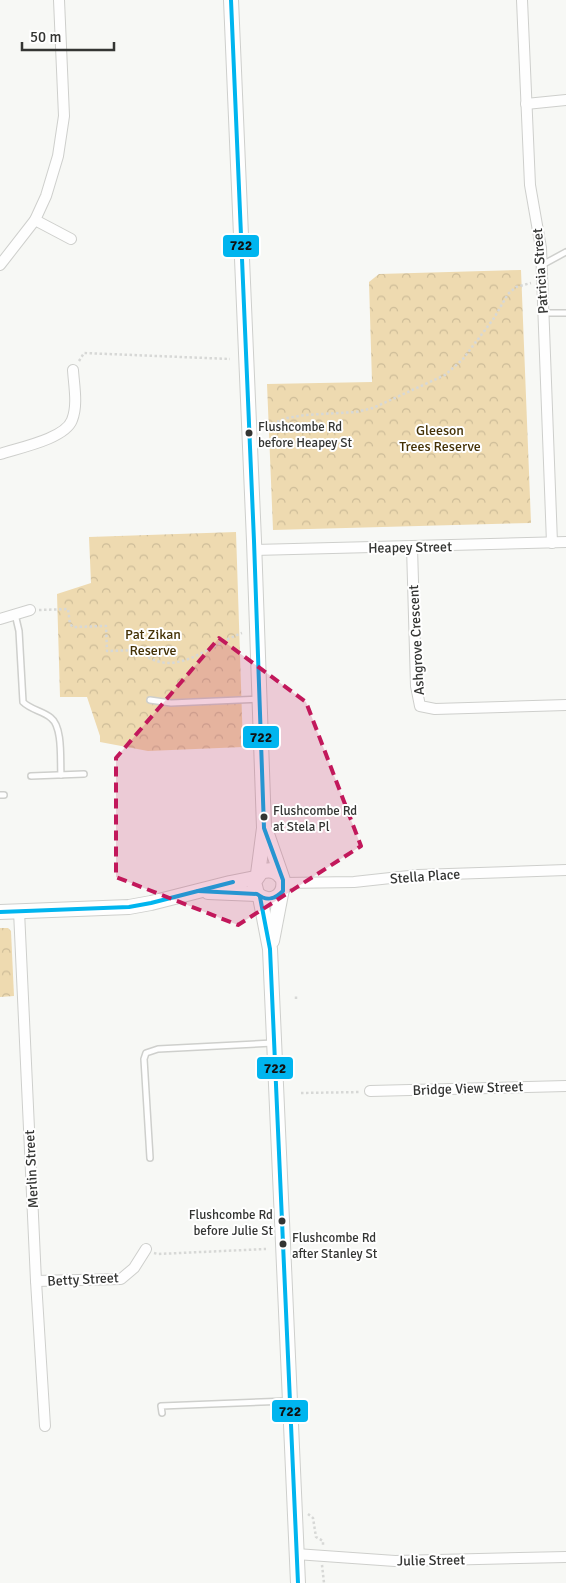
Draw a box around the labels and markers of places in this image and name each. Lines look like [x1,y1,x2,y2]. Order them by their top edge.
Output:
place label: Flushcombe Rd before Heapey St [258,419,353,451]
marker: Flushcombe Rd before Heapey St [244,428,254,438]
place label: Flushcombe Rd at Stela Pl [273,803,357,835]
marker: Flushcombe Rd at Stela Pl [259,812,269,822]
place label: Flushcombe Rd before Julie St [189,1207,273,1239]
marker: Flushcombe Rd before Julie St [277,1216,287,1226]
place label: Flushcombe Rd after Stanley St [292,1230,378,1262]
marker: Flushcombe Rd after Stanley St [278,1239,288,1249]

